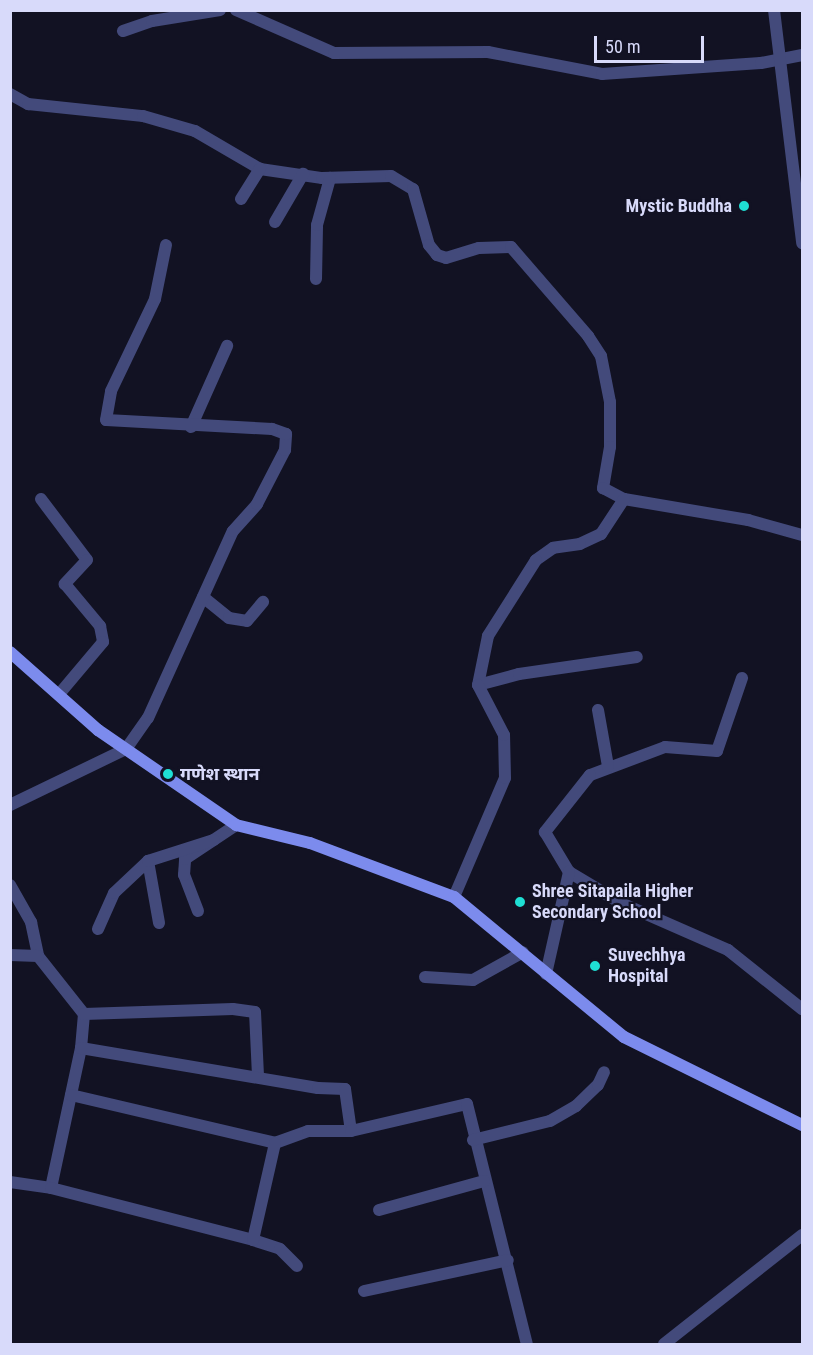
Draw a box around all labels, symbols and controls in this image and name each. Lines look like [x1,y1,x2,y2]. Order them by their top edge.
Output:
scale bar [597,24,706,62]
text: 50 m [605,36,640,57]
place label: Mystic Buddha [626,195,732,217]
marker: Mystic Buddha [737,199,751,213]
place label: गणेश स्थान [180,763,260,785]
marker: गणेश स्थान [161,767,175,781]
place label: Shree Sitapaila Higher Secondary School [532,881,693,924]
marker: Shree Sitapaila Higher Secondary School [513,895,527,909]
place label: Suvechhya Hospital [608,945,686,988]
marker: Suvechhya Hospital [586,957,604,975]

